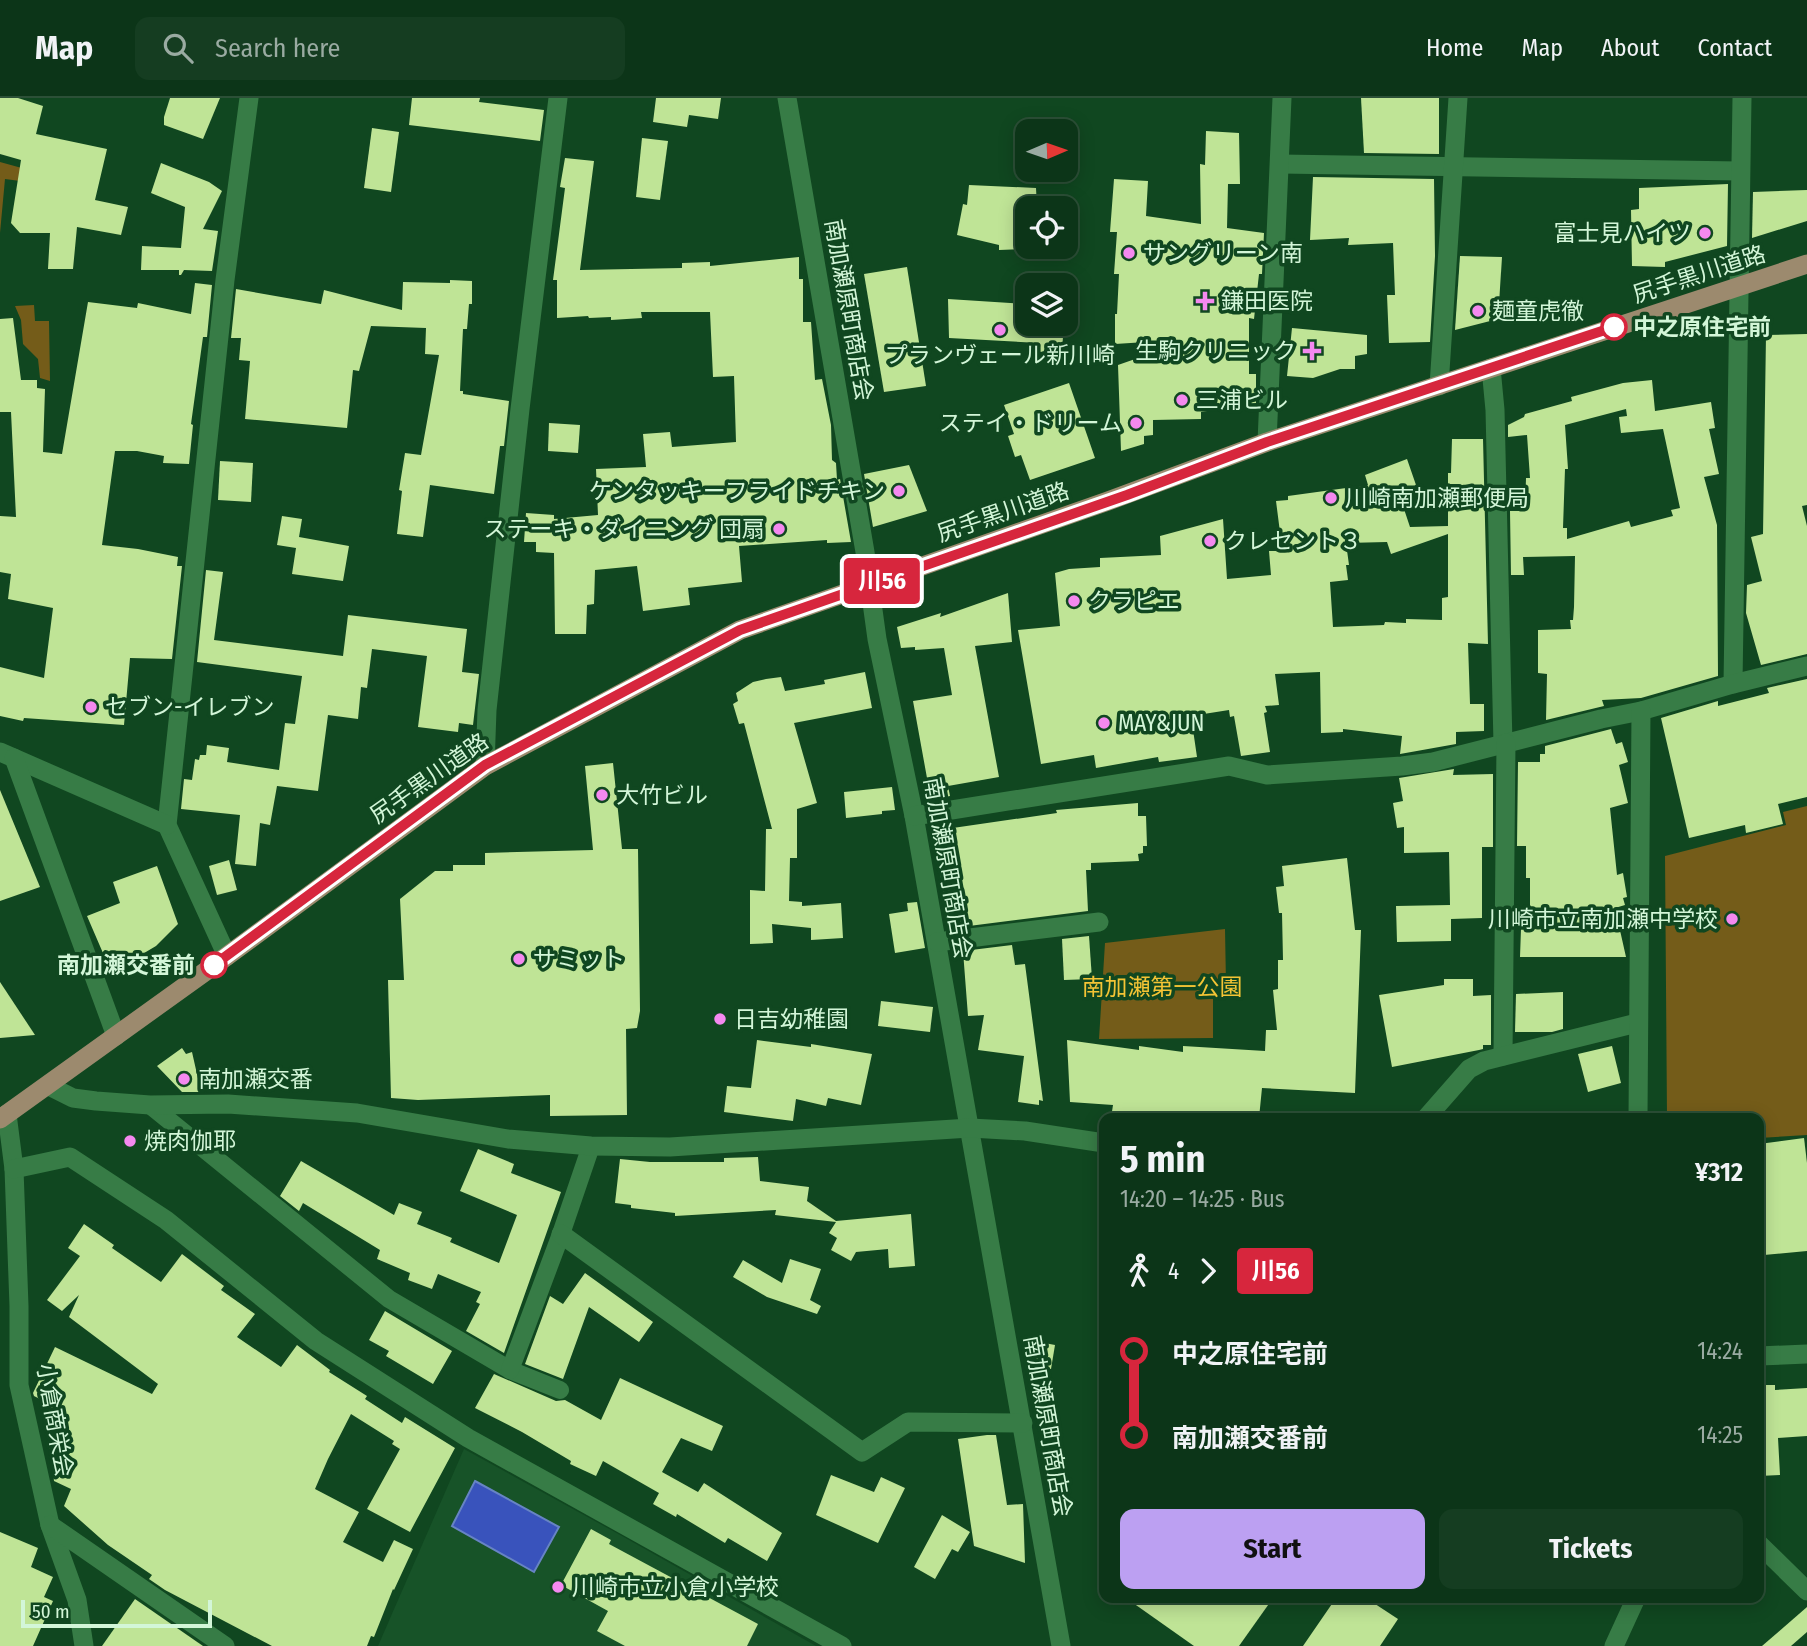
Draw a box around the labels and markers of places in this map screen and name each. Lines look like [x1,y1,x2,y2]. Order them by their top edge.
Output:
place label: 富士見ハイツ [1553,219,1691,247]
marker: 富士見ハイツ [1697,225,1713,241]
place label: サングリーン南 [1143,239,1303,267]
marker: サングリーン南 [1121,245,1137,261]
place label: 鎌田医院 [1221,287,1313,315]
marker: 鎌田医院 [1195,291,1215,311]
place label: 麺童虎徹 [1492,297,1584,325]
marker: 麺童虎徹 [1470,303,1486,319]
place label: 中之原住宅前 [1633,313,1771,341]
marker: 中之原住宅前 [1601,314,1627,340]
marker: プランヴェール新川崎 [992,322,1008,338]
place label: 生駒クリニック [1135,337,1296,365]
place label: プランヴェール新川崎 [885,341,1115,369]
marker: 生駒クリニック [1302,341,1322,361]
place label: 三浦ビル [1196,386,1288,414]
marker: 三浦ビル [1174,392,1190,408]
place label: ステイ・ドリーム [939,409,1122,437]
marker: ステイ・ドリーム [1128,415,1144,431]
place label: ケンタッキーフライドチキン [589,477,885,505]
marker: ケンタッキーフライドチキン [891,483,907,499]
place label: 川崎南加瀬郵便局 [1345,484,1529,512]
marker: 川崎南加瀬郵便局 [1323,490,1339,506]
place label: ステーキ・ダイニング 団扇 [484,515,765,543]
marker: ステーキ・ダイニング 団扇 [771,521,787,537]
place label: クレセント３ [1224,527,1362,555]
marker: クレセント３ [1202,533,1218,549]
place label: クラピエ [1088,587,1180,615]
marker: クラピエ [1066,593,1082,609]
place label: セブン-イレブン [105,693,275,721]
marker: セブン-イレブン [83,699,99,715]
place label: MAY&JUN [1118,709,1205,737]
marker: MAY&JUN [1096,715,1112,731]
place label: 大竹ビル [616,781,708,809]
marker: 大竹ビル [594,787,610,803]
place label: 川崎市立南加瀬中学校 [1488,905,1718,933]
marker: 川崎市立南加瀬中学校 [1724,911,1740,927]
place label: サミット [533,945,625,973]
place label: 南加瀬交番前 [57,951,195,979]
marker: サミット [511,951,527,967]
marker: 南加瀬交番前 [201,952,227,978]
place label: 日吉幼稚園 [734,1005,849,1033]
marker: 日吉幼稚園 [712,1011,728,1027]
place label: 南加瀬交番 [198,1065,313,1093]
marker: 南加瀬交番 [176,1071,192,1087]
place label: 焼肉伽耶 [144,1127,236,1155]
marker: 焼肉伽耶 [122,1133,138,1149]
place label: 川崎市立小倉小学校 [572,1573,779,1601]
marker: 川崎市立小倉小学校 [550,1579,566,1595]

